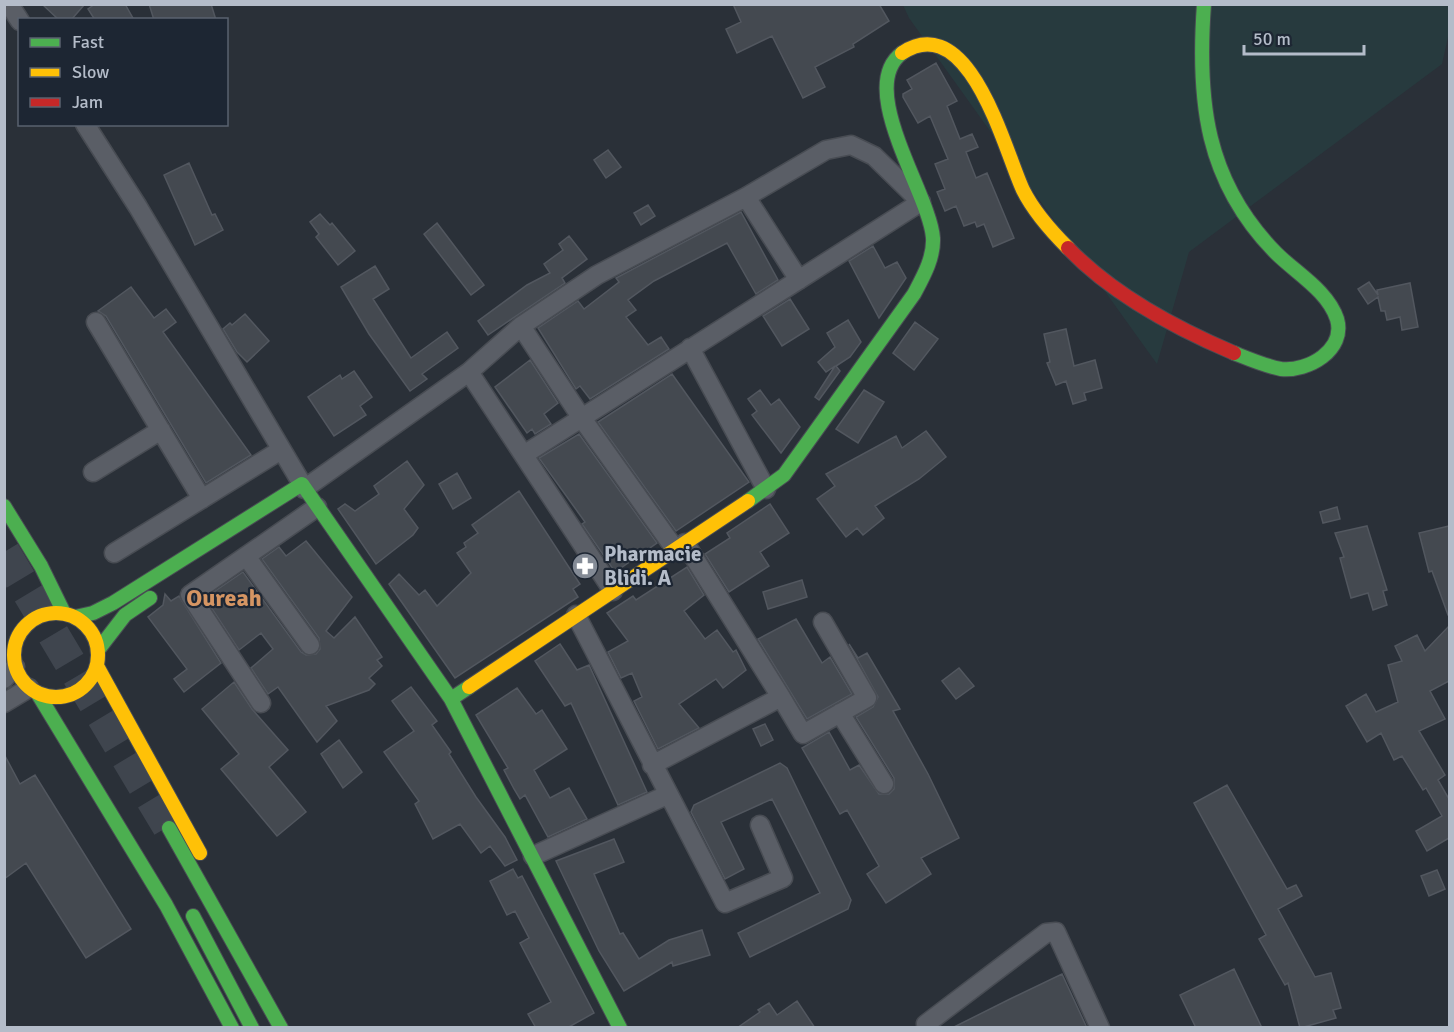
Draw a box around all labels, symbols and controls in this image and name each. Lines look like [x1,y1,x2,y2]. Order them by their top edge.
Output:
legend [18,18,228,126]
scale bar [1244,18,1364,56]
text: 50 m [1253,28,1291,50]
text: Fast [72,31,104,53]
text: Slow [72,61,109,83]
text: Jam [72,91,103,113]
place label: Pharmacie Blidi. A [604,541,701,591]
pharmacy icon: Pharmacie Blidi. A [570,551,600,581]
district label: Oureah [186,583,262,613]

